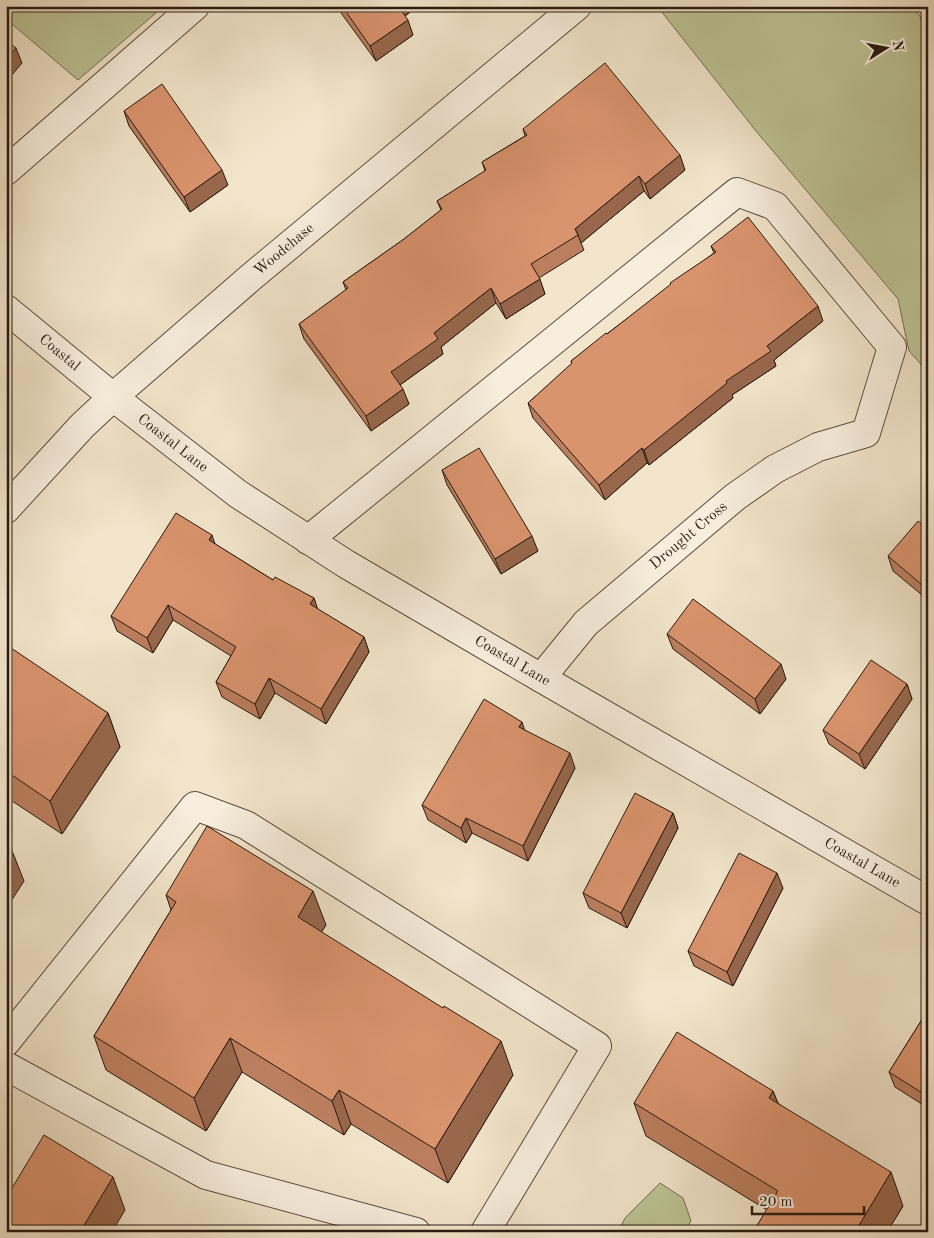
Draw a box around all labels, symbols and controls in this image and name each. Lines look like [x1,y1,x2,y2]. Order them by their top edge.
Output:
north arrow [862,22,912,72]
text: N [890,39,906,53]
street label: Woodchase [251,220,317,279]
street label: Coastal [36,332,83,374]
street label: Coastal Lane [134,411,211,475]
street label: Drought Cross [648,500,730,572]
street label: Coastal Lane [472,633,553,689]
street label: Coastal Lane [822,835,903,891]
scale bar [752,1183,864,1215]
text: 20 m [759,1195,793,1210]

